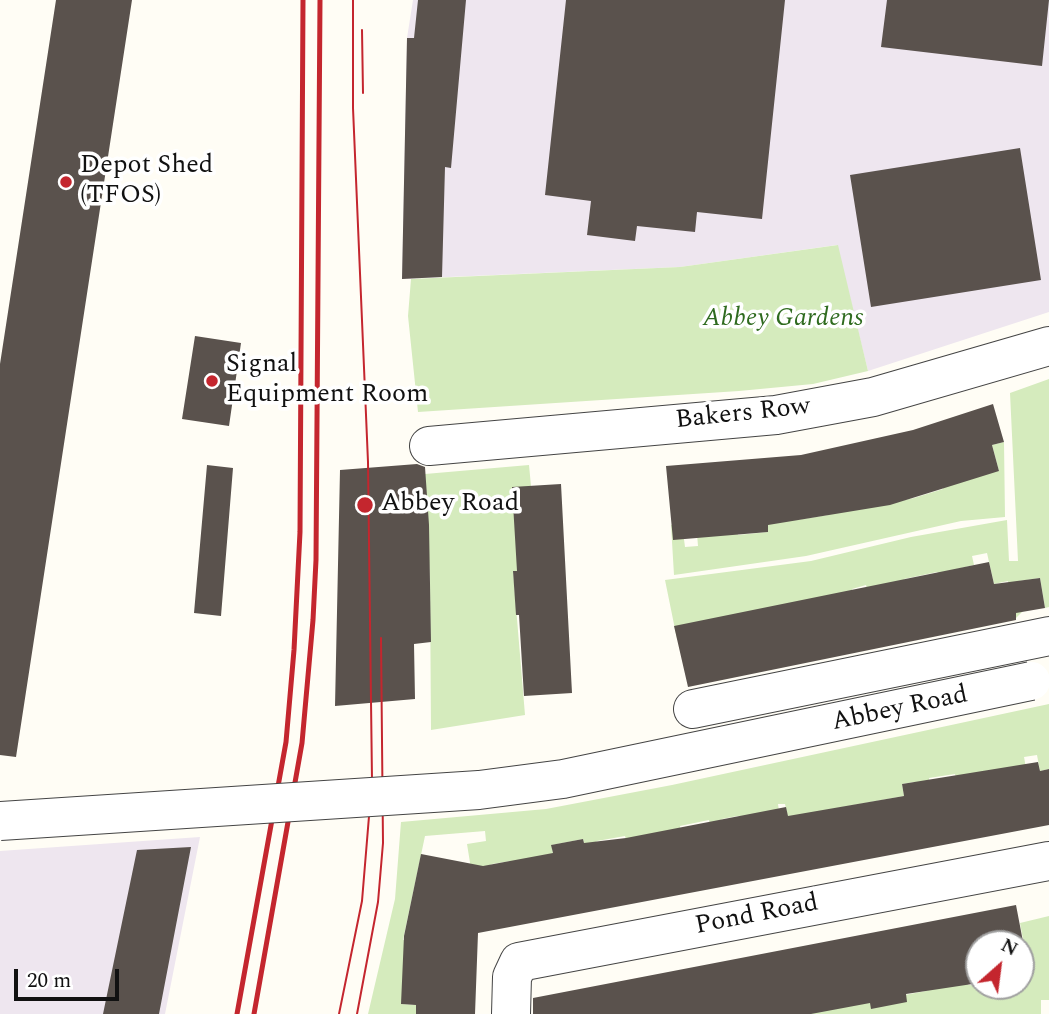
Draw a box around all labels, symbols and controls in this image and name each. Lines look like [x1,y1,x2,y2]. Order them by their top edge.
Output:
place label: Depot Shed (TFOS) [80,151,213,212]
marker: Depot Shed (TFOS) [58,174,74,190]
park label: Abbey Gardens [703,304,863,336]
place label: Signal Equipment Room [226,350,428,412]
marker: Signal Equipment Room [204,373,220,389]
street label: Bakers Row [674,392,812,438]
place label: Abbey Road [381,489,519,521]
marker: Abbey Road [355,495,375,515]
street label: Abbey Road [829,680,971,740]
street label: Pond Road [693,889,821,943]
north arrow [965,930,1035,1000]
text: N [995,931,1023,964]
scale bar [18,954,122,998]
text: 20 m [27,965,71,997]

